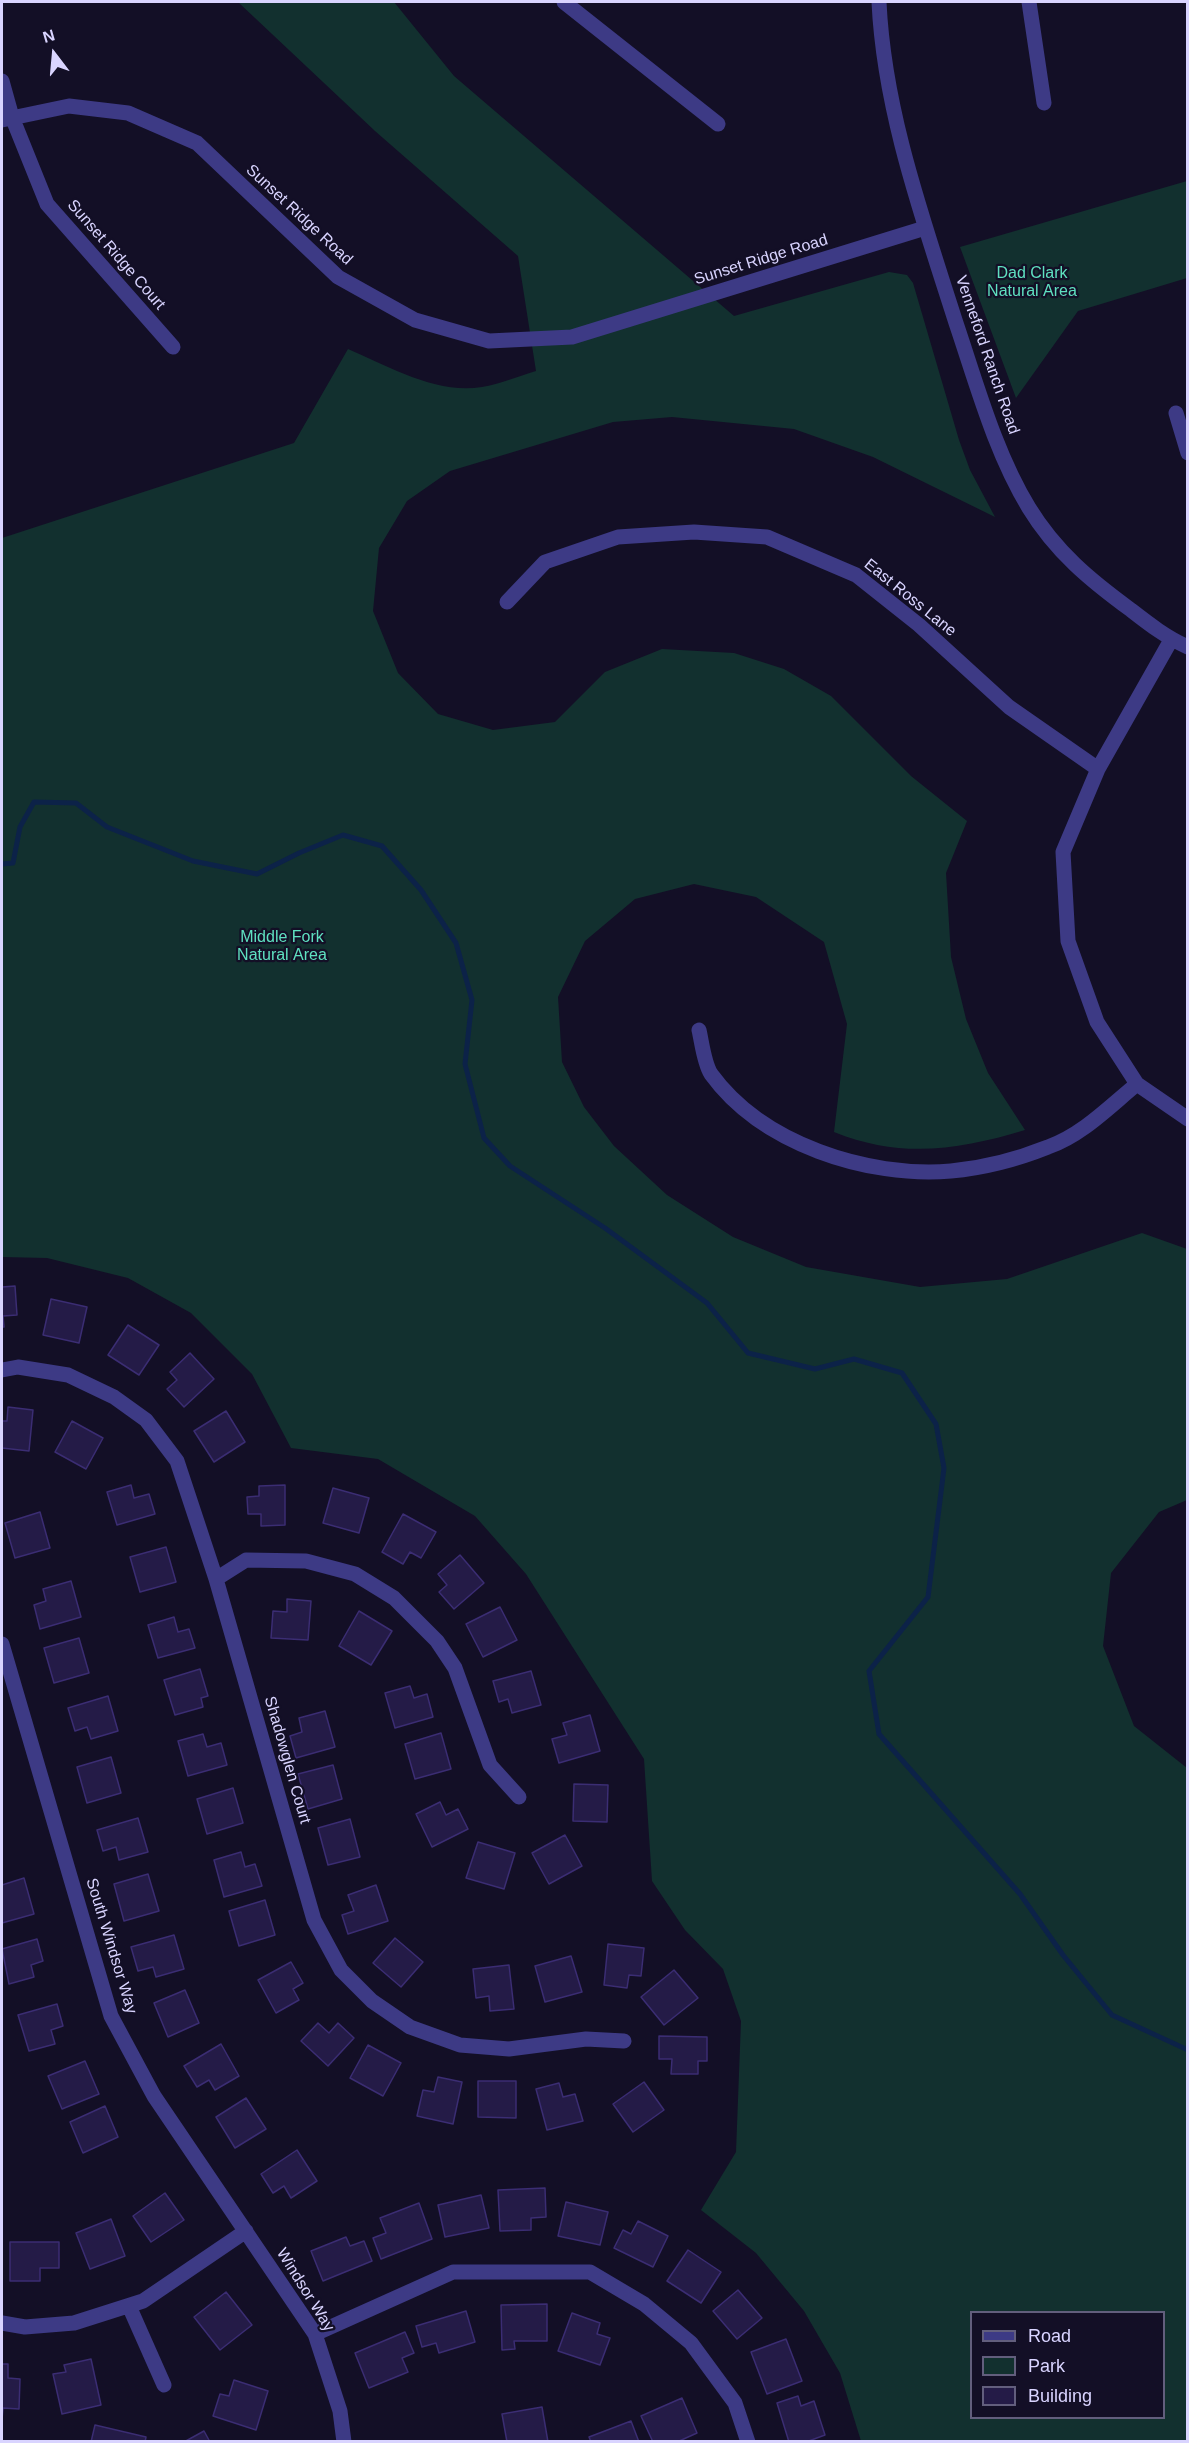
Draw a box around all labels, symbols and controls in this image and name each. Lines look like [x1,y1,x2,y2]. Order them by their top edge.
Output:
north arrow [24,24,84,84]
text: N [41,26,57,46]
street label: Sunset Ridge Road [242,161,356,269]
street label: Sunset Ridge Court [63,196,169,314]
street label: Sunset Ridge Road [692,231,830,289]
park label: Dad Clark Natural Area [987,264,1077,302]
street label: Venneford Ranch Road [951,273,1023,437]
street label: East Ross Lane [860,555,960,641]
park label: Middle Fork Natural Area [237,928,327,966]
street label: Shadowglen Court [260,1694,314,1826]
street label: South Windsor Way [81,1876,141,2016]
street label: Windsor Way [272,2245,338,2335]
legend [970,2311,1165,2419]
text: Road [1028,2326,1071,2346]
text: Park [1028,2356,1065,2376]
text: Building [1028,2386,1092,2406]

